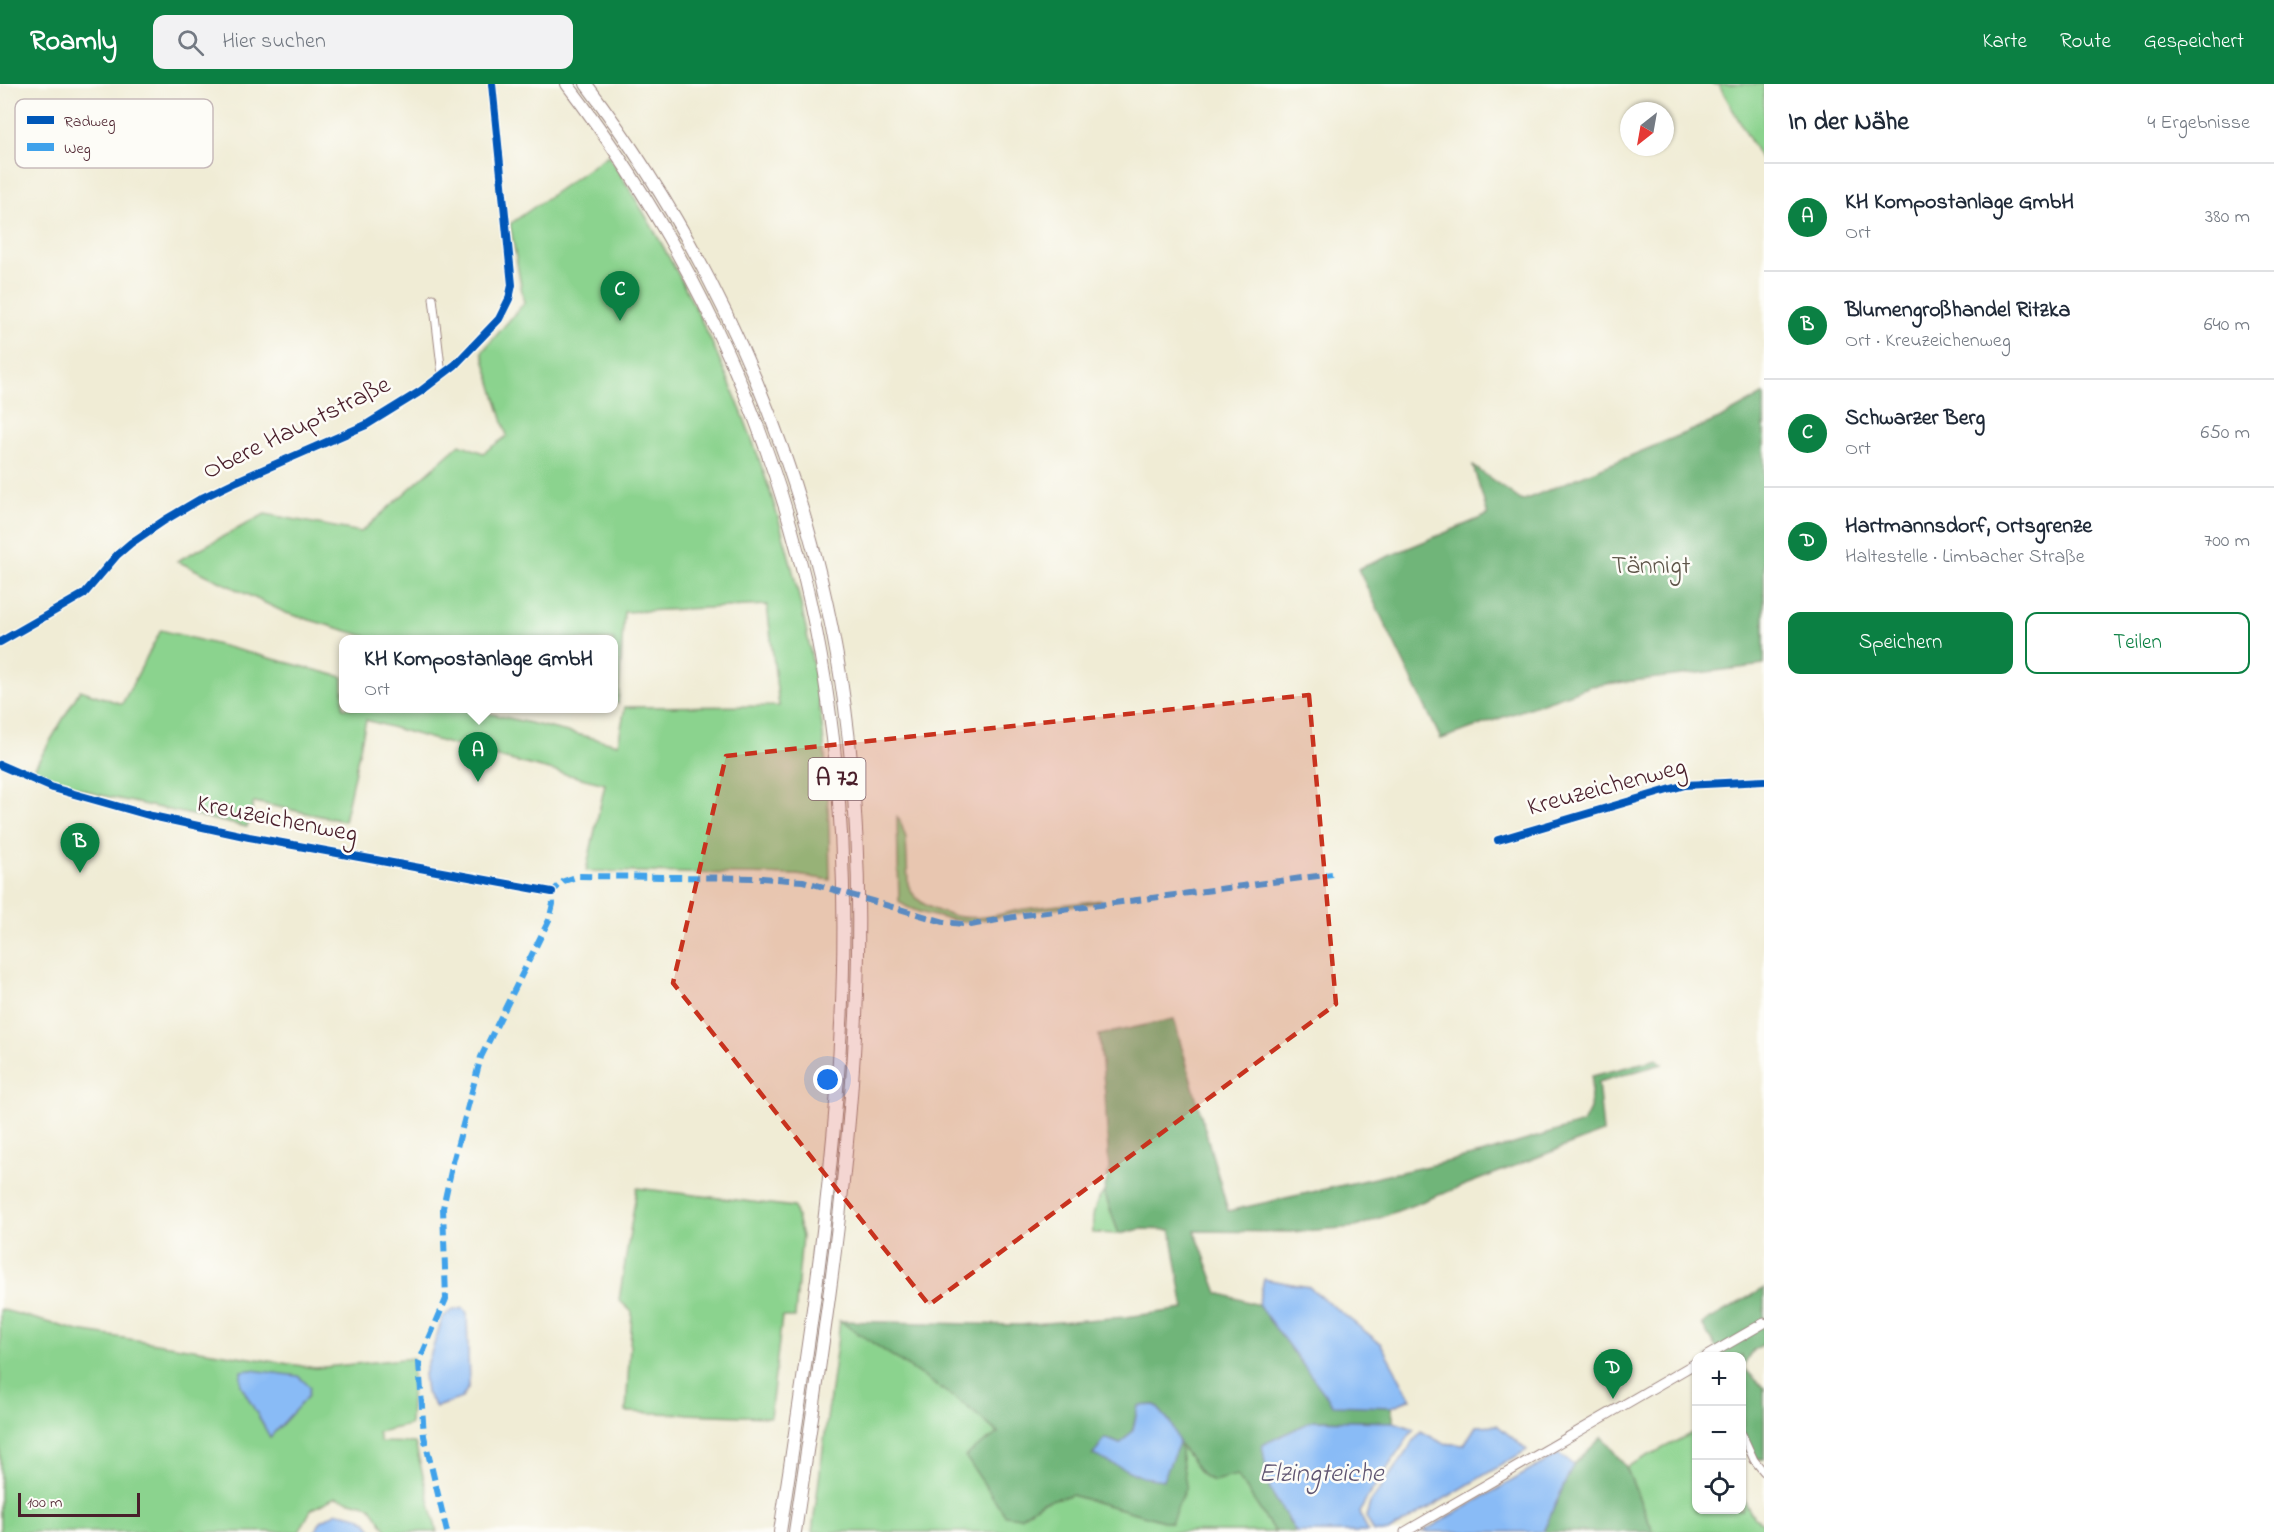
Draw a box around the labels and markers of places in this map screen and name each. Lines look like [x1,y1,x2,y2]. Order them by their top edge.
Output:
pin: C [600,272,640,321]
pin: A [458,732,498,782]
pin: B [60,824,100,873]
pin: D [1594,1350,1632,1399]

